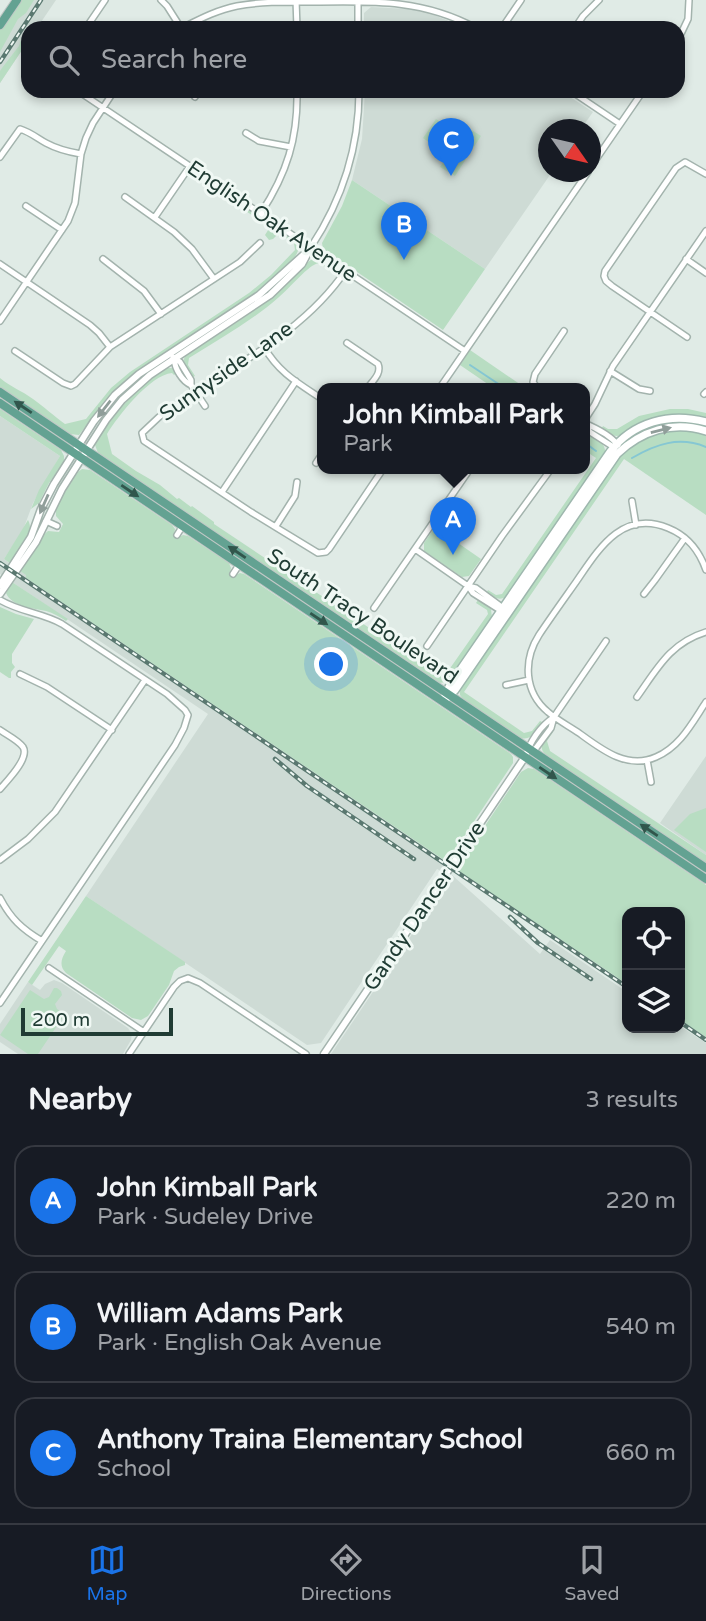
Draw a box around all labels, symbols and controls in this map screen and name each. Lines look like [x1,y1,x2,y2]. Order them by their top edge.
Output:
search box [21,21,685,98]
icon: search [45,41,83,79]
text: Search here [101,44,247,75]
pin: C [428,118,474,176]
north arrow [538,119,601,182]
street label: English Oak Avenue [182,155,361,287]
pin: B [381,202,427,260]
street label: Sunnyside Lane [155,316,298,427]
popup [317,383,590,474]
one-way arrow [96,399,111,417]
text: John Kimball Park [343,399,564,430]
one-way arrow [13,401,33,414]
one-way arrow [650,424,672,435]
text: Park [343,430,392,458]
one-way arrow [120,485,140,498]
one-way arrow [38,493,49,514]
pin: A [430,497,476,555]
street label: South Tracy Boulevard [263,543,463,690]
one-way arrow [228,546,247,559]
one-way arrow [309,612,329,625]
your location [314,647,348,681]
one-way arrow [539,766,557,780]
street label: Gandy Dancer Drive [358,817,490,996]
one-way arrow [640,824,659,837]
map controls [622,907,685,1033]
button: locate [622,907,685,970]
button: layers [622,970,685,1033]
scale bar [21,1005,173,1037]
text: 200 m [32,1009,90,1031]
text: Nearby [28,1081,132,1118]
text: 3 results [585,1086,678,1114]
text: John Kimball Park [97,1172,317,1203]
text: A [44,1187,62,1215]
text: 220 m [606,1187,676,1215]
text: Park · Sudeley Drive [97,1203,313,1231]
text: William Adams Park [97,1298,343,1329]
text: B [45,1313,61,1341]
text: 540 m [606,1313,676,1341]
text: Park · English Oak Avenue [97,1329,382,1357]
text: Anthony Traina Elementary School [97,1424,523,1455]
text: C [45,1439,61,1467]
text: 660 m [606,1439,676,1467]
text: School [97,1455,171,1483]
tab: Map [87,1541,128,1605]
tab: Directions [301,1541,392,1605]
tab: Saved [565,1541,619,1605]

